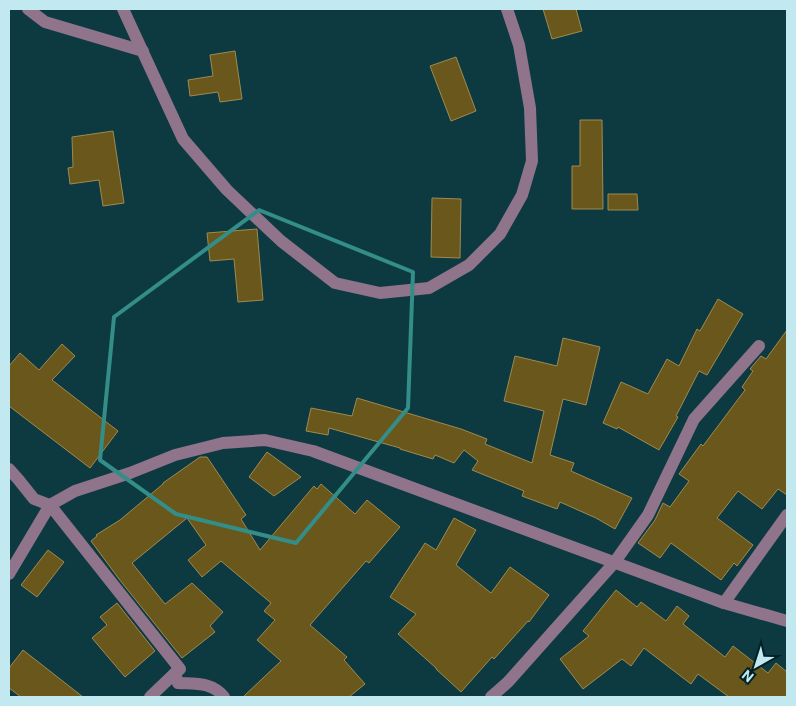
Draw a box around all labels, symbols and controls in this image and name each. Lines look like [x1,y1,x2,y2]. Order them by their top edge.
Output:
north arrow [731,641,781,691]
text: N [739,667,757,685]

